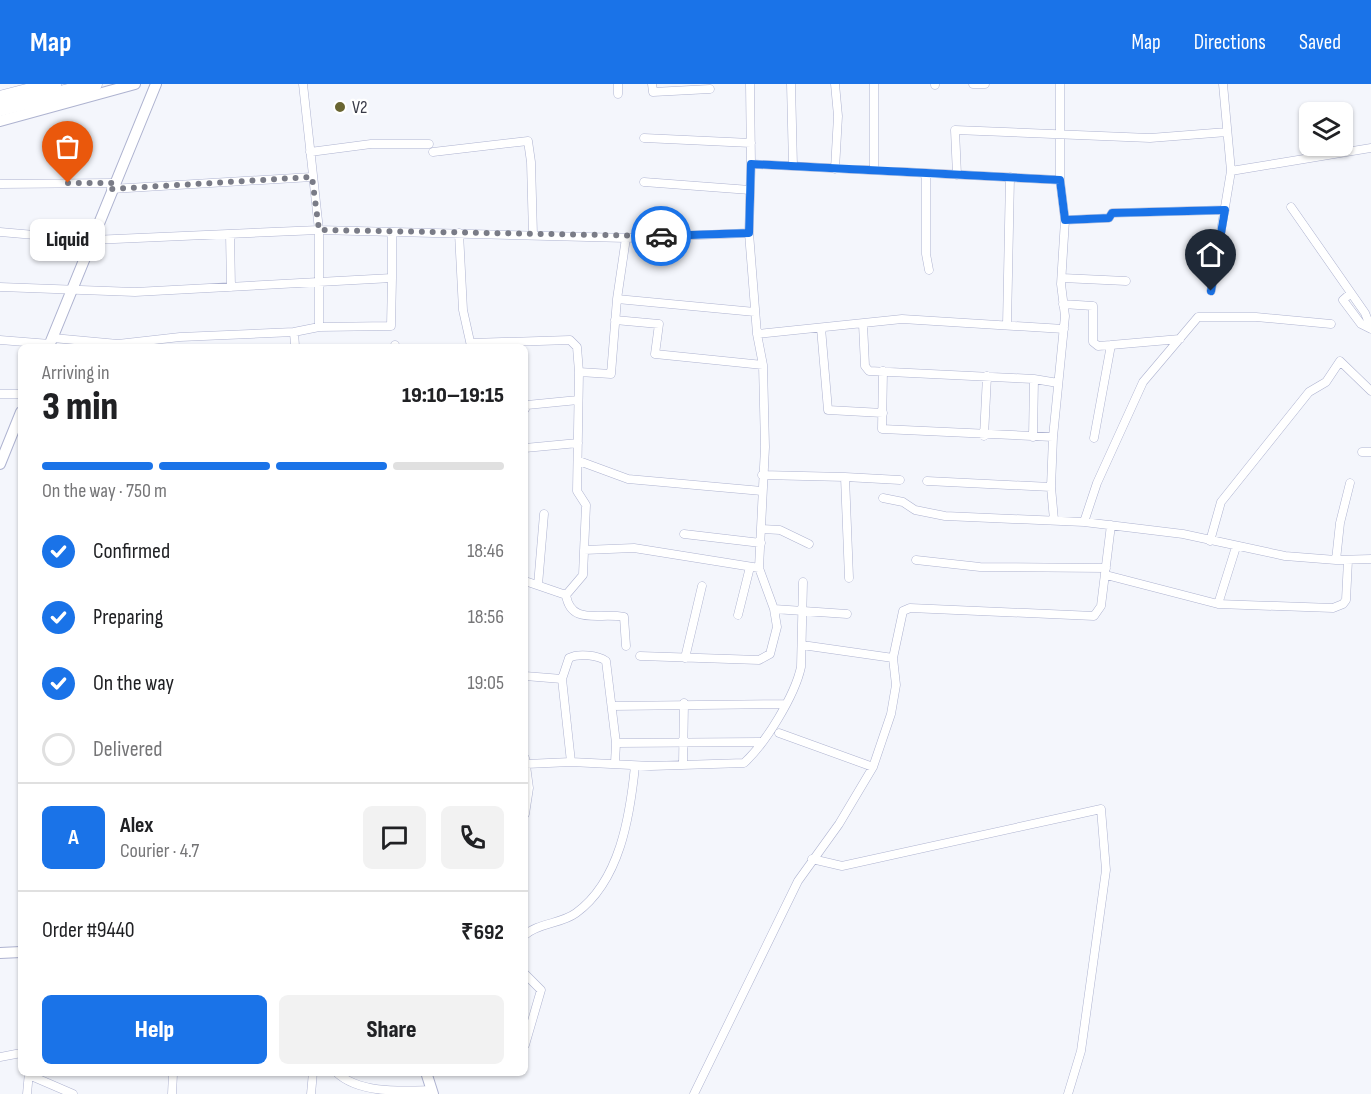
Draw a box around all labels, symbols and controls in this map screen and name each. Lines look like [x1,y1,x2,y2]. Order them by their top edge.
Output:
text: Map [30,26,71,59]
text: Map [1131,30,1161,55]
text: Directions [1194,30,1266,55]
text: Saved [1299,30,1341,55]
place label: V2 [352,97,367,118]
marker: V2 [333,100,347,114]
map controls [1299,102,1353,156]
button: layers [1299,102,1353,156]
pin [42,121,93,183]
icon: bag [51,130,84,163]
courier [631,206,691,266]
callout: Liquid [31,219,106,261]
icon: car [645,220,678,253]
text: Liquid [46,228,89,252]
pin [1185,229,1236,291]
icon: home [1194,238,1227,271]
text: Arriving in [42,361,110,385]
text: 19:10–19:15 [402,382,504,409]
text: 3 min [42,384,118,431]
text: On the way · 750 m [42,479,167,503]
icon: check [42,535,75,568]
text: Confirmed [93,538,170,565]
text: 18:46 [467,539,504,563]
icon: check [42,601,75,634]
text: Preparing [93,604,163,631]
text: 18:56 [468,605,504,629]
icon: check [42,667,75,700]
text: On the way [93,670,174,697]
text: 19:05 [467,671,504,695]
text: Delivered [93,736,162,763]
button: chat [363,806,426,869]
button: phone [441,806,504,869]
text: Alex [120,812,153,839]
text: A [68,824,79,851]
text: Courier · 4.7 [120,839,199,863]
text: Order #9440 [42,917,135,944]
text: ₹692 [461,919,504,946]
button: Help [42,995,267,1064]
button: Share [279,995,504,1064]

